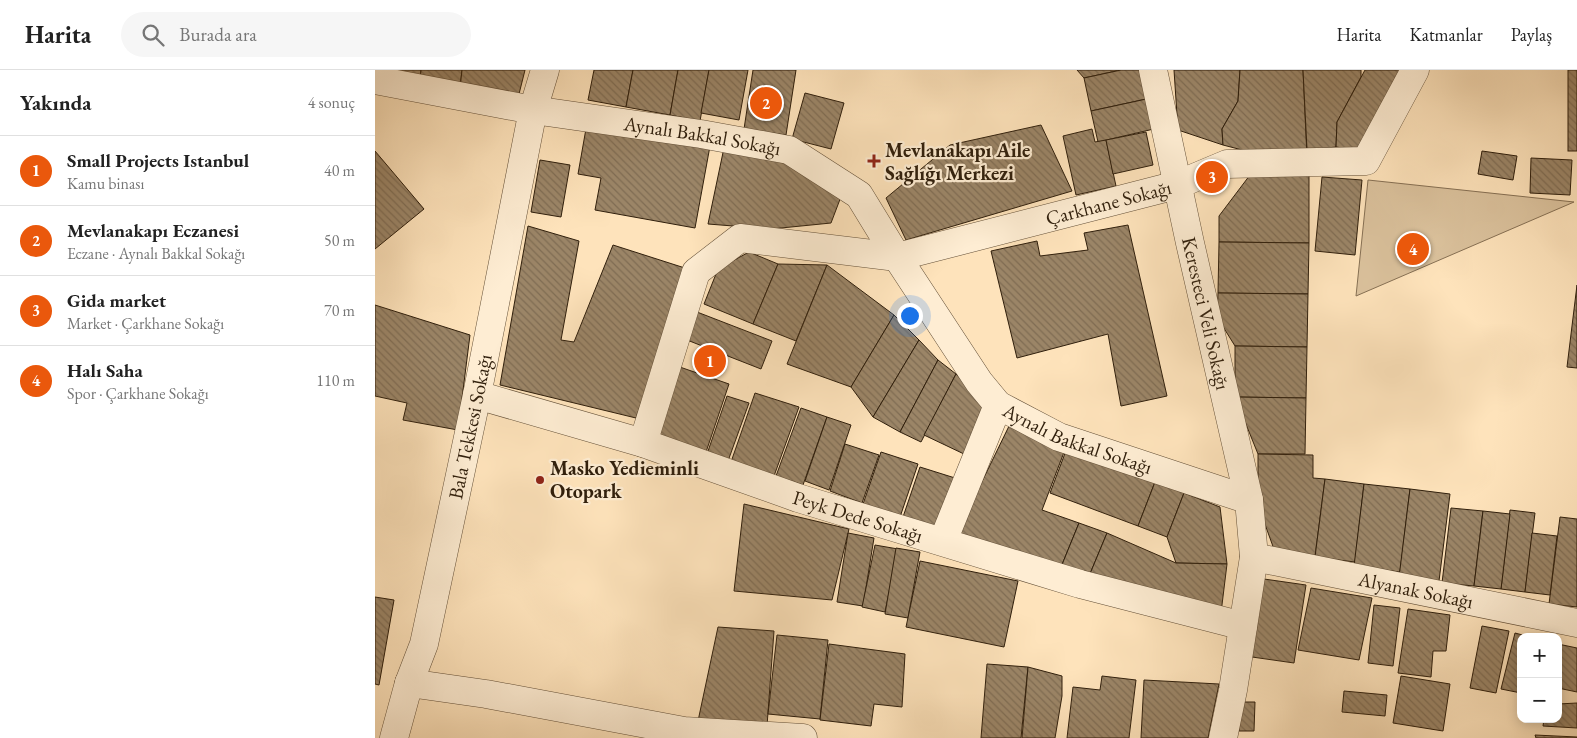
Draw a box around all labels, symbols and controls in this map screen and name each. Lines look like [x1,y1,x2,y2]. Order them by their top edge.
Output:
search box [121,12,471,57]
text: Harita [25,19,91,50]
icon: search [139,21,167,49]
text: Burada ara [179,22,257,47]
text: Harita [1336,23,1381,46]
text: Katmanlar [1409,23,1483,46]
text: Paylaş [1511,23,1552,46]
pin: 2 [750,84,782,122]
text: Yakında [20,89,91,116]
text: 4 sonuç [308,92,355,113]
street label: Aynalı Bakkal Sokağı [621,110,783,161]
place label: Mevlanakapı Aile Sağlığı Merkezi [885,137,1030,186]
text: Small Projects Istanbul [67,148,249,173]
marker: Mevlanakapı Aile Sağlığı Merkezi [867,154,881,168]
pin: 3 [1196,158,1228,196]
text: 1 [32,160,40,181]
text: 40 m [324,160,355,181]
text: Kamu binası [67,173,144,194]
street label: Çarkhane Sokağı [1043,174,1174,231]
text: Mevlanakapı Eczanesi [67,218,239,243]
text: 2 [32,230,40,251]
text: 50 m [324,230,355,251]
pin: 4 [1397,230,1429,268]
street label: Keresteci Veli Sokağı [1176,234,1236,392]
text: Eczane · Aynalı Bakkal Sokağı [67,243,245,264]
text: Gida market [67,288,166,313]
text: 3 [32,300,40,321]
text: 70 m [324,300,355,321]
your location [897,303,923,329]
text: Market · Çarkhane Sokağı [67,313,224,334]
pin: 1 [694,342,726,380]
street label: Bala Tekkesi Sokağı [442,352,498,502]
text: Halı Saha [67,358,143,383]
text: 4 [32,370,40,391]
text: 110 m [316,370,355,391]
text: Spor · Çarkhane Sokağı [67,383,209,404]
street label: Aynalı Bakkal Sokağı [998,396,1155,480]
place label: Masko Yedieminli Otopark [550,455,699,504]
marker: Masko Yedieminli Otopark [534,474,546,486]
street label: Peyk Dede Sokağı [790,484,926,548]
street label: Alyanak Sokağı [1355,565,1476,614]
map controls [1517,633,1562,723]
button: + [1517,633,1562,678]
button: − [1517,678,1562,723]

